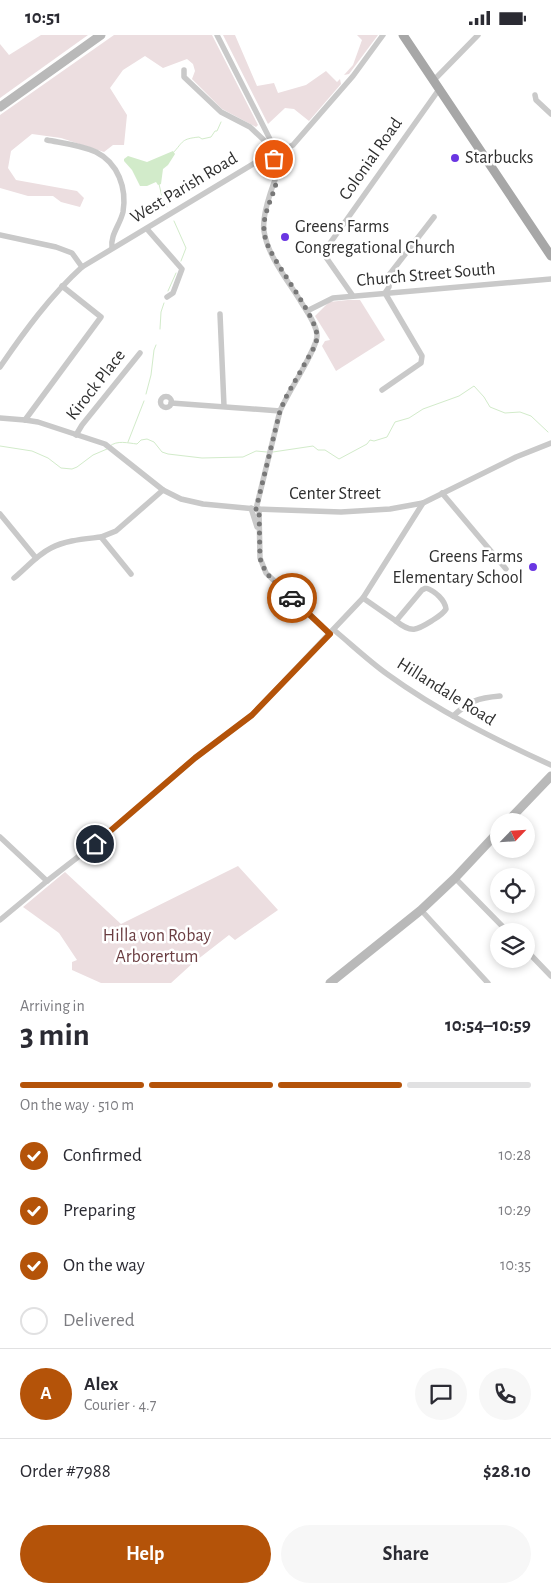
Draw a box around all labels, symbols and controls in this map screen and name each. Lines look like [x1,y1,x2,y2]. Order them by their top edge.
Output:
text: 10:51 [25,8,61,27]
street label: Colonial Road [336,114,406,204]
pin [253,138,295,180]
icon: bag [260,145,288,173]
street label: West Parish Road [128,149,240,227]
place label: Starbucks [465,149,533,167]
marker: Starbucks [449,152,461,164]
place label: Greens Farms Congregational Church [295,218,455,257]
marker: Greens Farms Congregational Church [279,231,291,243]
street label: Church Street South [356,260,496,290]
street label: Kirock Place [63,346,129,424]
street label: Center Street [289,485,381,503]
place label: Greens Farms Elementary School [393,548,523,587]
marker: Greens Farms Elementary School [527,561,539,573]
courier [267,573,317,623]
icon: car [278,584,306,612]
street label: Hillandale Road [394,655,498,729]
north arrow [490,813,535,857]
map controls [490,813,535,968]
pin [74,823,116,865]
icon: home [81,830,109,858]
button: locate [490,868,535,913]
button: layers [490,923,535,968]
park label: Hilla von Robay Arborertum [103,927,211,966]
text: Arriving in [20,998,85,1014]
text: 10:54–10:59 [445,1016,531,1035]
text: 3 min [20,1019,90,1051]
text: On the way · 510 m [20,1097,134,1113]
icon: check [20,1142,48,1170]
text: Confirmed [63,1146,142,1165]
text: 10:28 [499,1147,531,1163]
icon: check [20,1197,48,1225]
text: Preparing [63,1201,136,1220]
text: 10:29 [499,1202,531,1218]
icon: check [20,1252,48,1280]
text: On the way [63,1256,145,1275]
text: 10:35 [500,1257,531,1273]
text: Delivered [63,1311,135,1330]
button: chat [415,1368,467,1420]
button: phone [479,1368,531,1420]
text: Alex [84,1375,118,1394]
text: A [40,1384,52,1403]
text: Courier · 4.7 [84,1397,156,1413]
text: Order #7988 [20,1462,111,1481]
text: $28.10 [483,1462,531,1481]
button: Help [20,1525,271,1583]
button: Share [281,1525,531,1583]

